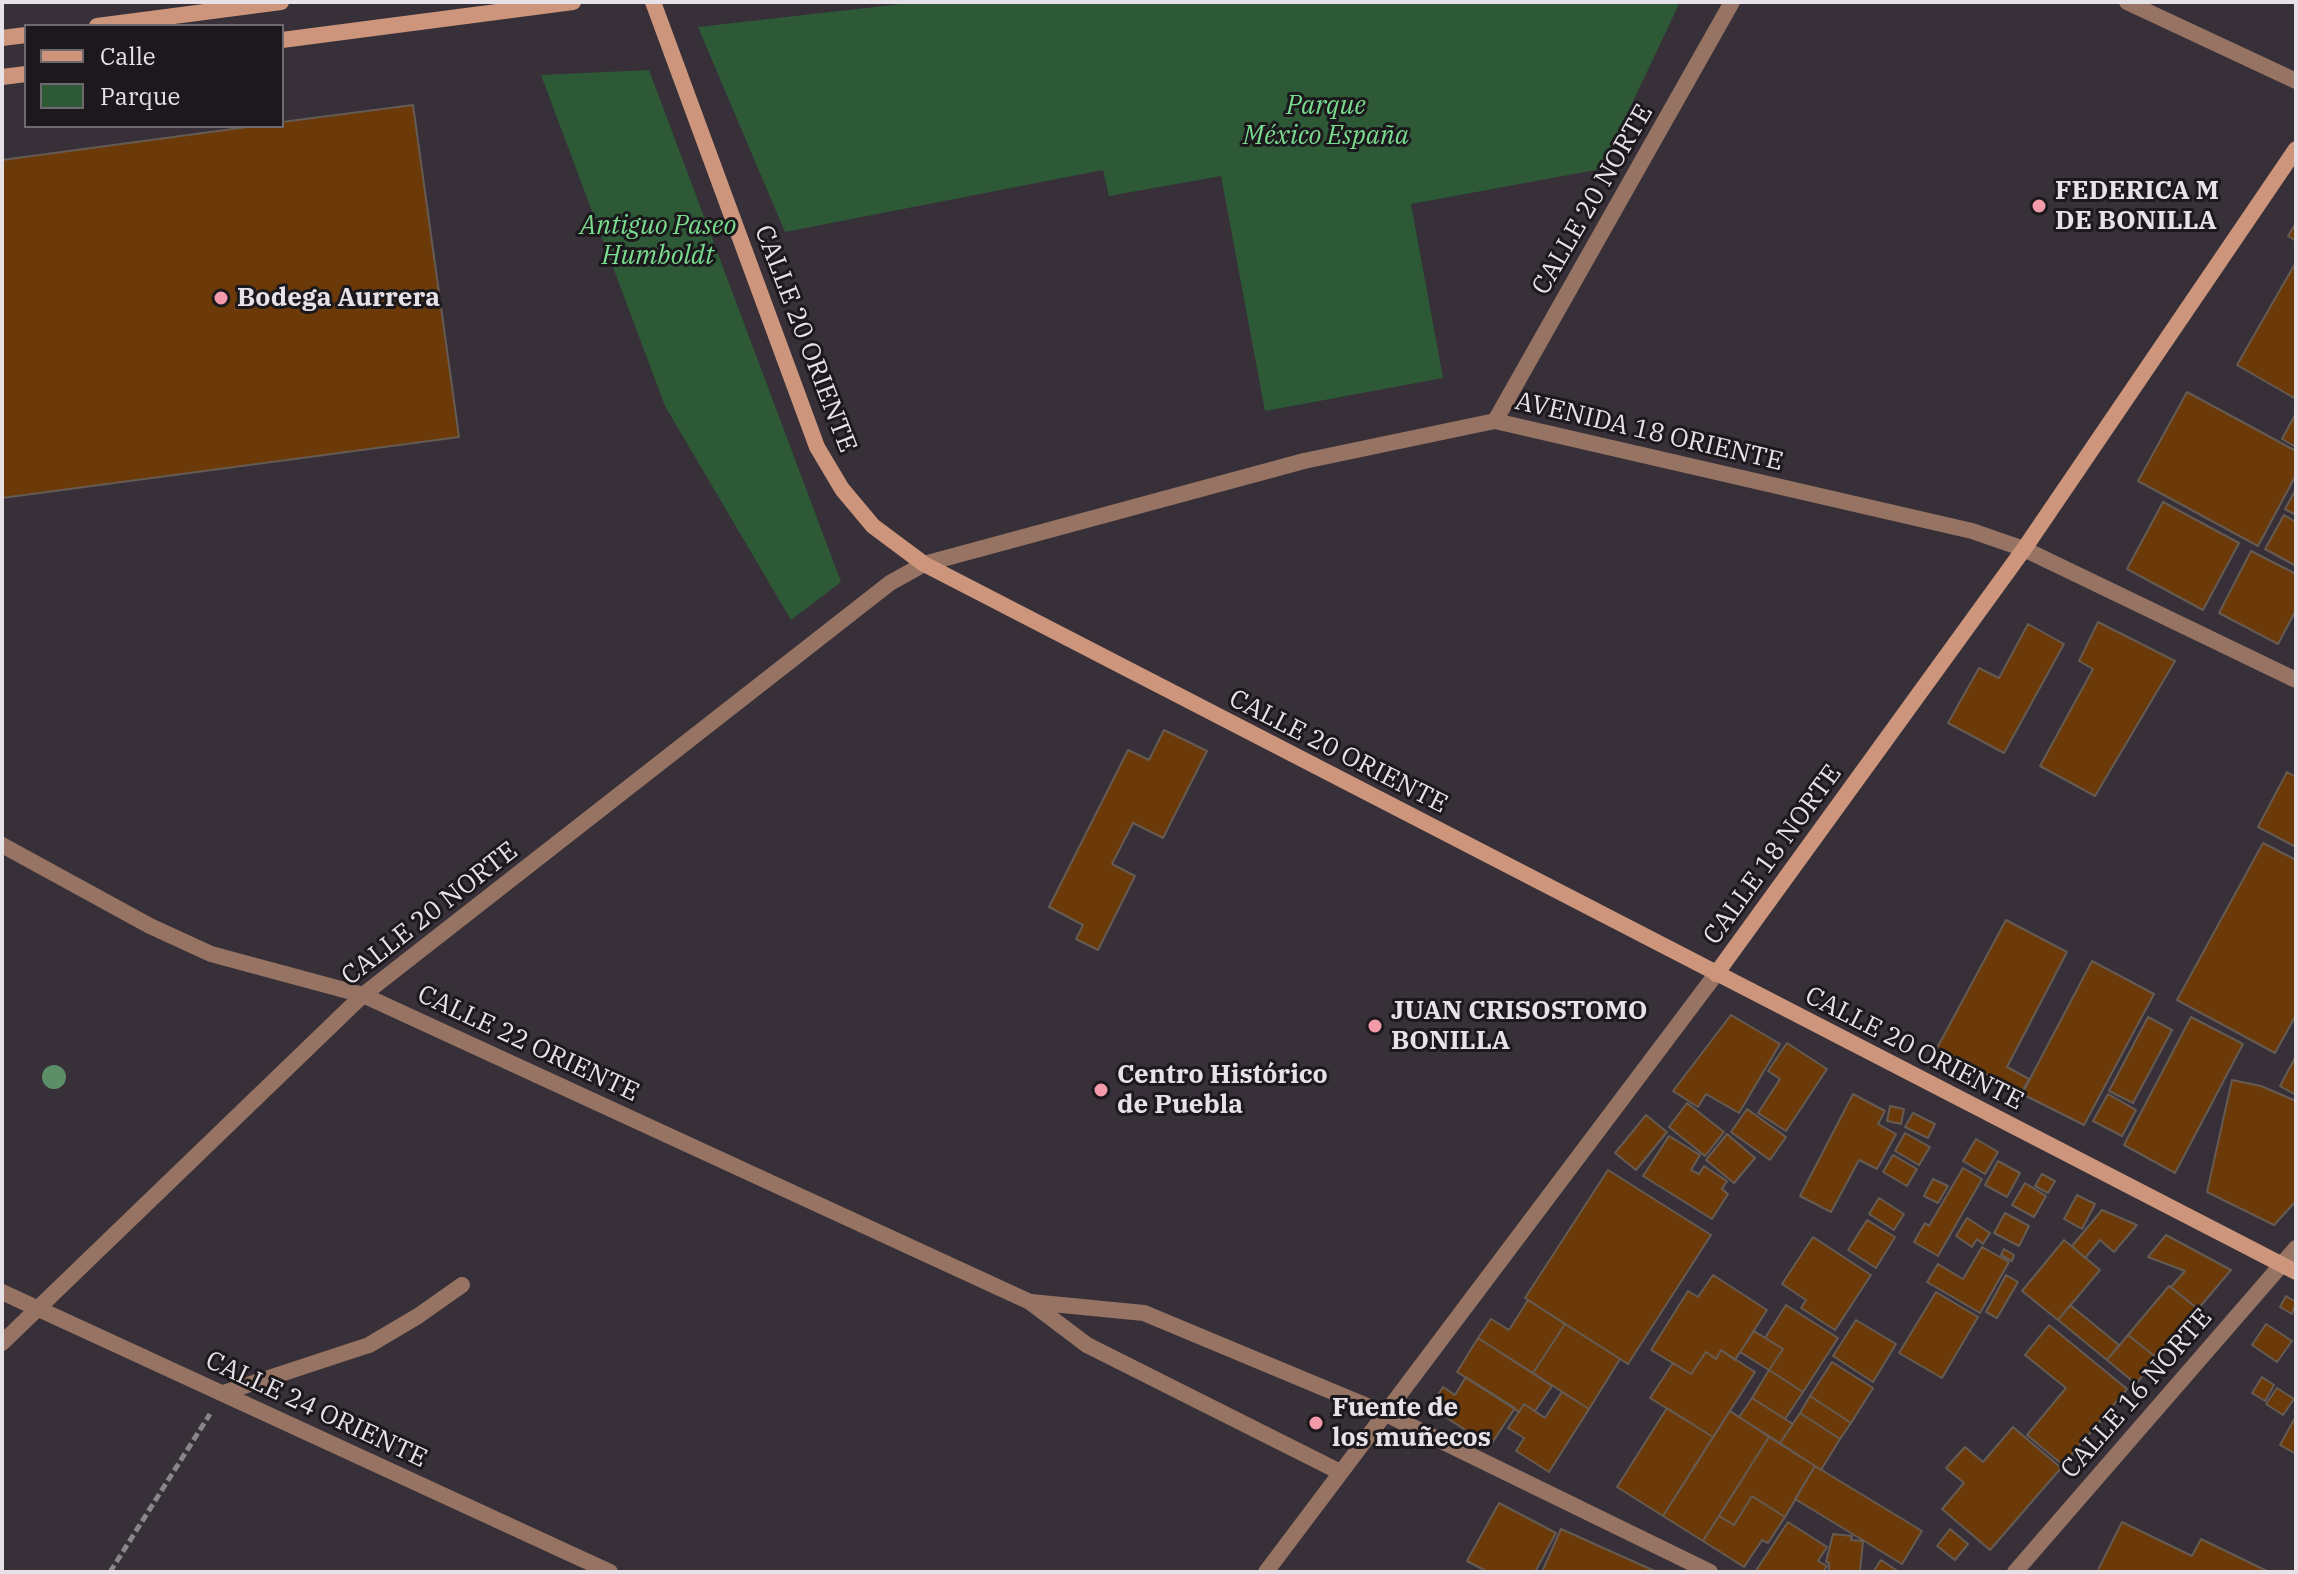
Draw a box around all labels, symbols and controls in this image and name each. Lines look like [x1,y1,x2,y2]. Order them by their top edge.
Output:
legend [24,24,284,128]
text: Calle [100,40,156,72]
text: Parque [100,80,180,112]
park label: Parque México España [1243,90,1409,152]
street label: CALLE 20 NORTE [1526,99,1660,301]
place label: FEDERICA M DE BONILLA [2055,175,2219,236]
marker: FEDERICA M DE BONILLA [2030,197,2048,215]
park label: Antiguo Paseo Humboldt [580,210,736,272]
street label: CALLE 20 ORIENTE [747,221,863,457]
place label: Bodega Aurrera [237,282,440,314]
marker: Bodega Aurrera [212,289,230,307]
street label: AVENIDA 18 ORIENTE [1512,386,1786,478]
street label: CALLE 20 ORIENTE [1224,683,1452,821]
street label: CALLE 18 NORTE [1697,759,1849,951]
street label: CALLE 20 NORTE [336,836,524,992]
street label: CALLE 22 ORIENTE [412,979,644,1109]
street label: CALLE 20 ORIENTE [1800,980,2028,1118]
place label: JUAN CRISOSTOMO BONILLA [1391,995,1648,1056]
marker: JUAN CRISOSTOMO BONILLA [1366,1017,1384,1035]
place label: Centro Histórico de Puebla [1117,1059,1328,1120]
marker: Centro Histórico de Puebla [1092,1081,1110,1099]
street label: CALLE 16 NORTE [2055,1303,2219,1485]
street label: CALLE 24 ORIENTE [200,1345,432,1475]
place label: Fuente de los muñecos [1332,1392,1491,1454]
marker: Fuente de los muñecos [1307,1414,1325,1432]

